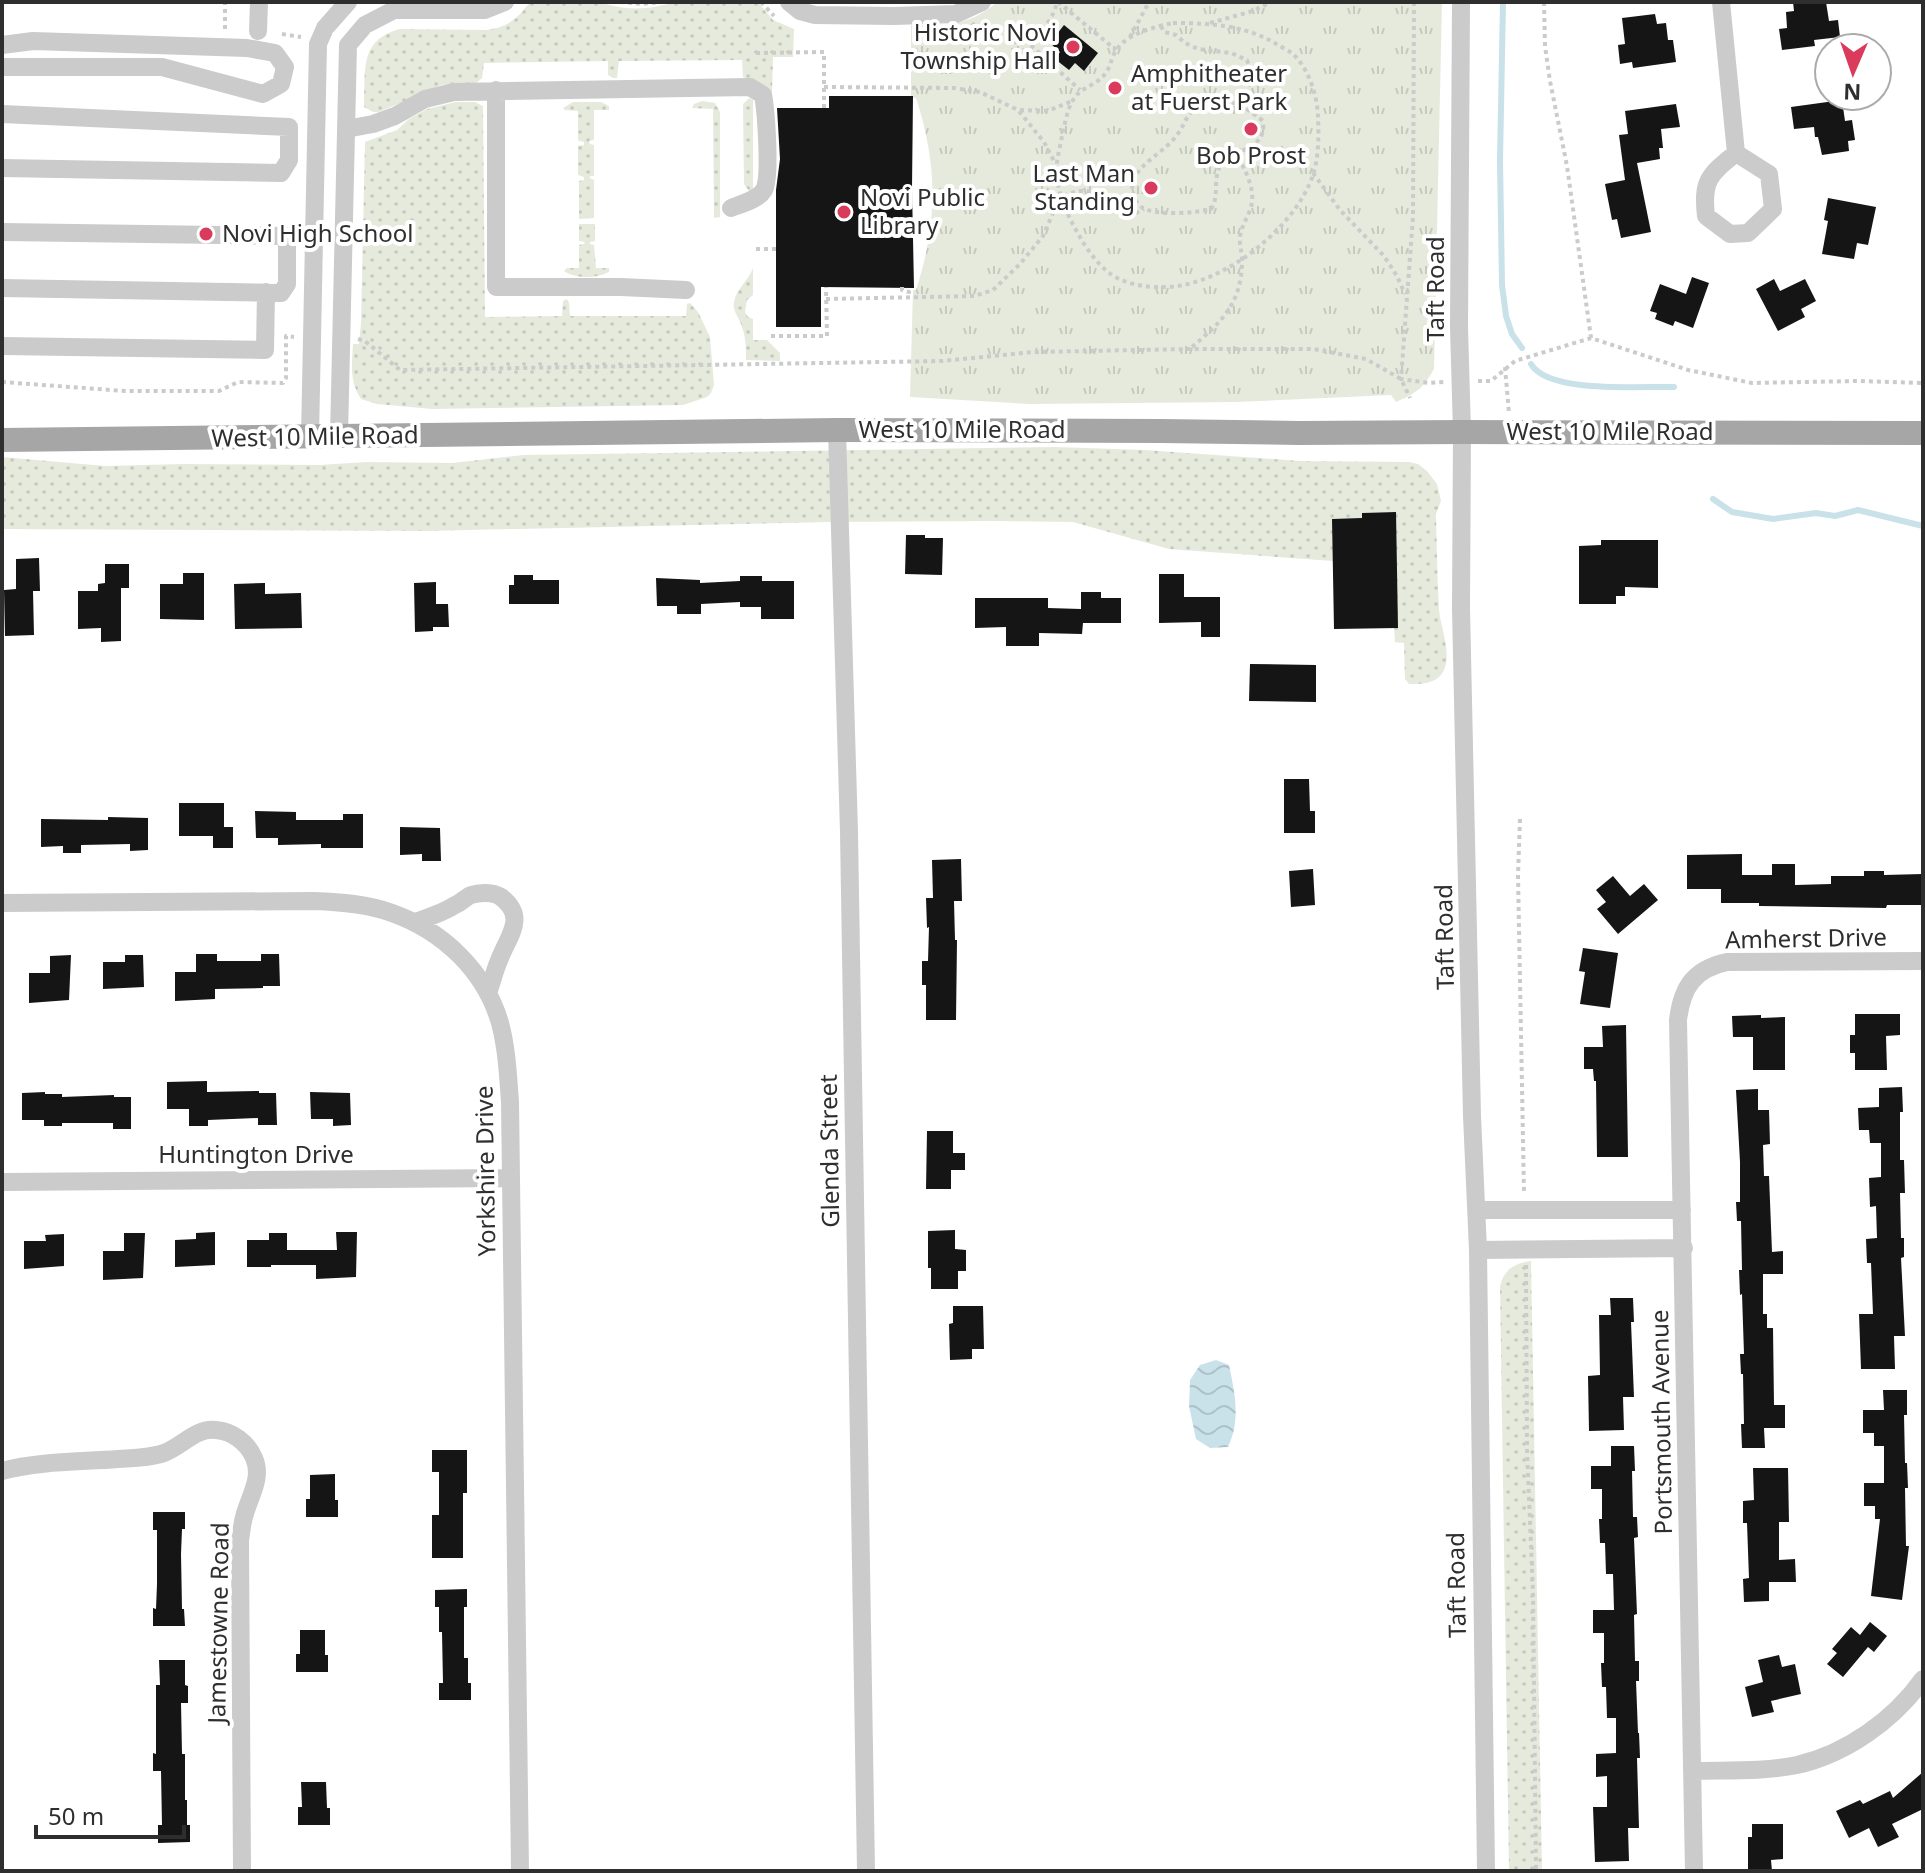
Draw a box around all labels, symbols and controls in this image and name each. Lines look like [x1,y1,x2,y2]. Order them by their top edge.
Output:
place label: Historic Novi Township Hall [900,15,1057,76]
north arrow [1813,32,1893,112]
marker: Historic Novi Township Hall [1064,38,1082,56]
place label: Amphitheater at Fuerst Park [1131,56,1287,117]
text: N [1843,78,1862,108]
marker: Amphitheater at Fuerst Park [1106,79,1124,97]
marker: Bob Prost [1242,120,1260,138]
place label: Bob Prost [1196,138,1306,171]
place label: Last Man Standing [1032,156,1135,217]
marker: Last Man Standing [1142,179,1160,197]
place label: Novi Public Library [860,180,985,241]
marker: Novi Public Library [835,203,853,221]
place label: Novi High School [222,216,413,249]
marker: Novi High School [197,225,215,243]
street label: Taft Road [1418,236,1451,342]
street label: West 10 Mile Road [858,412,1066,445]
street label: West 10 Mile Road [1506,414,1714,447]
street label: West 10 Mile Road [211,417,419,454]
street label: Taft Road [1426,884,1461,990]
street label: Amherst Drive [1725,920,1887,955]
street label: Glenda Street [811,1074,846,1228]
street label: Yorkshire Drive [467,1085,502,1257]
street label: Huntington Drive [158,1137,354,1170]
street label: Portsmouth Avenue [1642,1309,1679,1535]
street label: Jamestowne Road [199,1522,236,1726]
street label: Taft Road [1438,1532,1473,1638]
scale bar [36,1789,184,1839]
text: 50 m [48,1799,104,1832]

